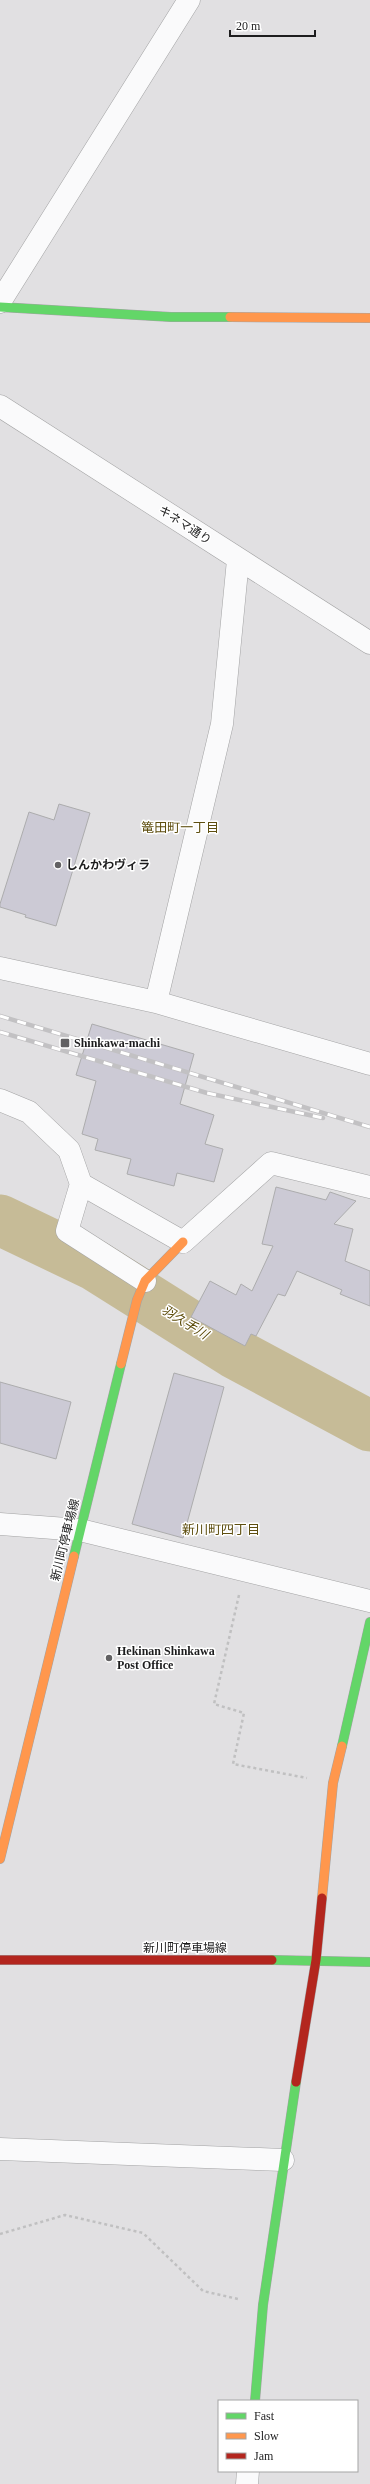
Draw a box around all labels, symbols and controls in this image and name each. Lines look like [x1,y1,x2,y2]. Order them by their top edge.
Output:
scale bar [230,12,315,38]
text: 20 m [236,19,261,33]
street label: キネマ通り [156,503,214,547]
district label: 篭田町一丁目 [141,820,219,835]
place label: しんかわヴィラ [66,858,150,872]
marker: しんかわヴィラ [53,860,63,870]
place label: Shinkawa-machi [74,1036,161,1050]
marker: Shinkawa-machi [59,1037,71,1049]
water label: 羽久手川 [159,1302,213,1343]
street label: 新川町停車場線 [48,1498,82,1582]
district label: 新川町四丁目 [182,1522,260,1537]
place label: Hekinan Shinkawa Post Office [117,1644,215,1672]
marker: Hekinan Shinkawa Post Office [104,1653,114,1663]
street label: 新川町停車場線 [143,1941,227,1955]
legend [218,2400,358,2472]
text: Fast [254,2409,275,2423]
text: Slow [254,2429,279,2443]
text: Jam [254,2449,274,2463]

